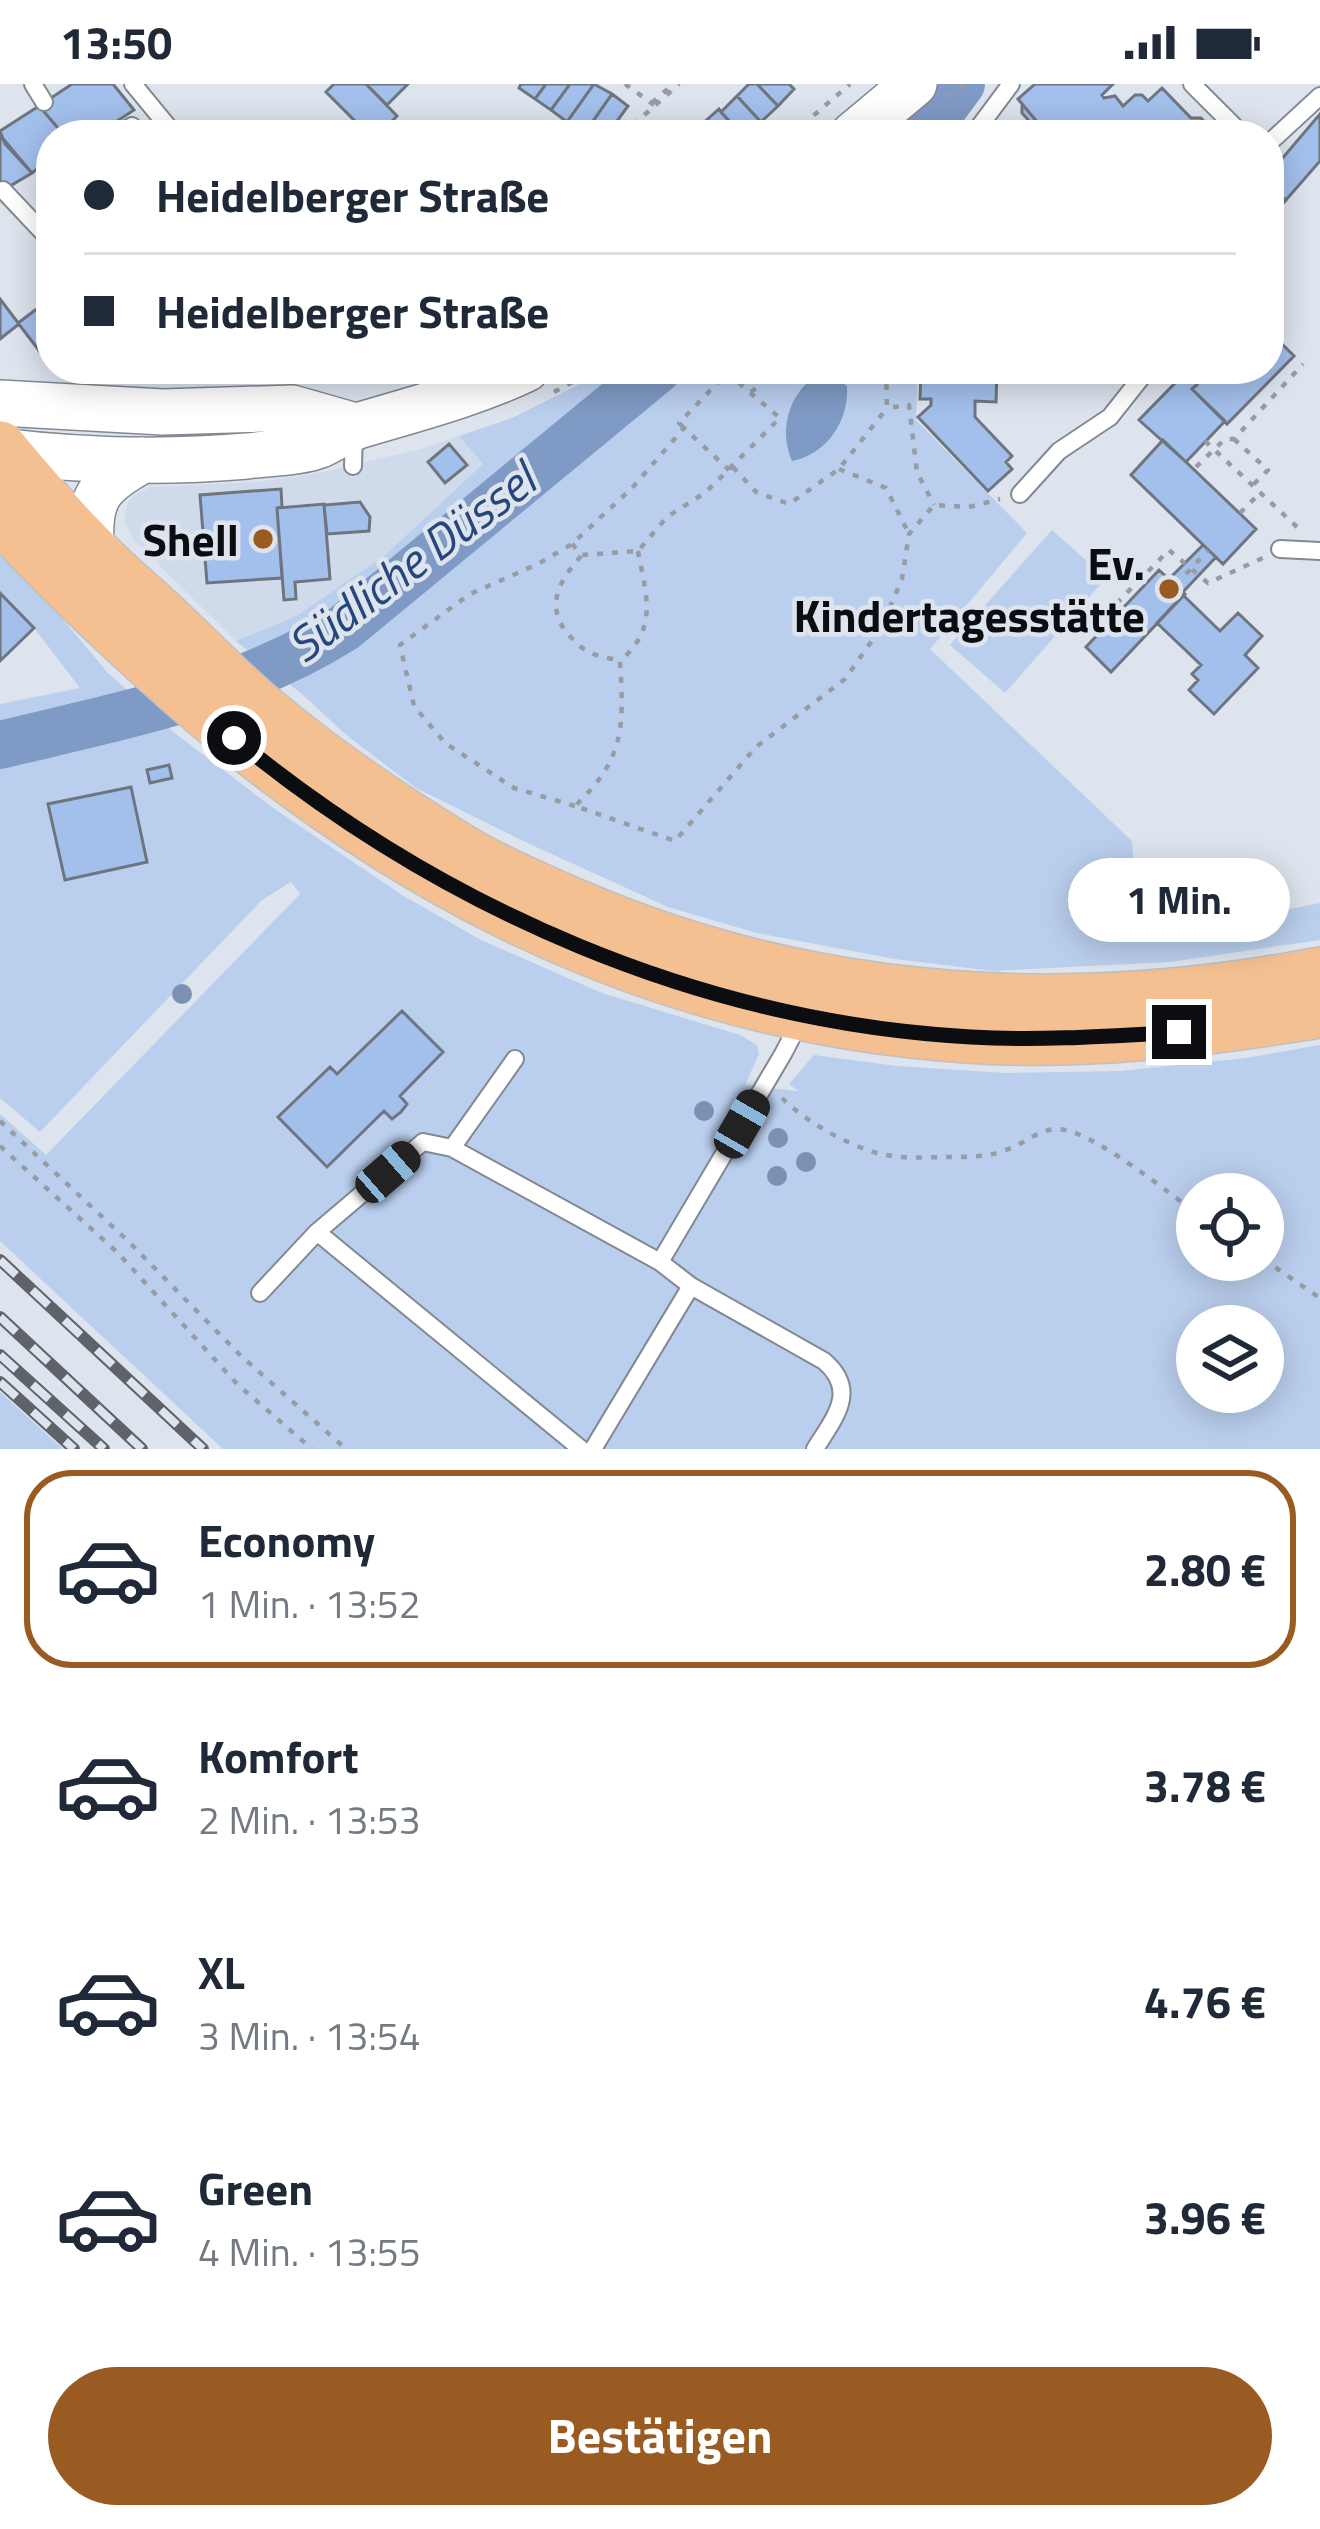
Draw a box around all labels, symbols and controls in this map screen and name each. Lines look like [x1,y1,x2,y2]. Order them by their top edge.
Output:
text: 13:50 [60,8,172,76]
text: Heidelberger Straße [156,161,549,229]
text: Heidelberger Straße [156,277,549,345]
water label: Südliche Düssel [271,441,554,680]
place label: Shell [142,505,239,573]
marker: Shell [250,526,276,552]
place label: Ev. Kindertagesstätte [794,529,1145,649]
marker: Ev. Kindertagesstätte [1156,576,1182,602]
route start [207,711,261,765]
callout: 1 Min. [1068,858,1290,942]
text: 1 Min. [1126,870,1232,929]
route end [1152,1005,1206,1059]
car [708,1084,776,1164]
car [349,1135,427,1209]
map controls [1176,1173,1284,1413]
button: locate [1176,1173,1284,1281]
button: layers [1176,1305,1284,1413]
text: Economy [198,1506,375,1574]
icon: car [54,1515,162,1623]
text: 2.80 € [1144,1535,1266,1603]
text: 1 Min. · 13:52 [198,1574,421,1633]
text: Komfort [198,1722,359,1790]
icon: car [54,1731,162,1839]
text: 3.78 € [1144,1751,1266,1819]
text: 2 Min. · 13:53 [198,1790,421,1849]
text: XL [198,1938,245,2006]
icon: car [54,1947,162,2055]
text: 4.76 € [1144,1967,1266,2035]
text: 3 Min. · 13:54 [198,2006,421,2065]
text: Green [198,2154,313,2222]
icon: car [54,2163,162,2271]
text: 3.96 € [1144,2183,1266,2251]
text: 4 Min. · 13:55 [198,2222,421,2281]
button: Bestätigen [48,2367,1272,2505]

